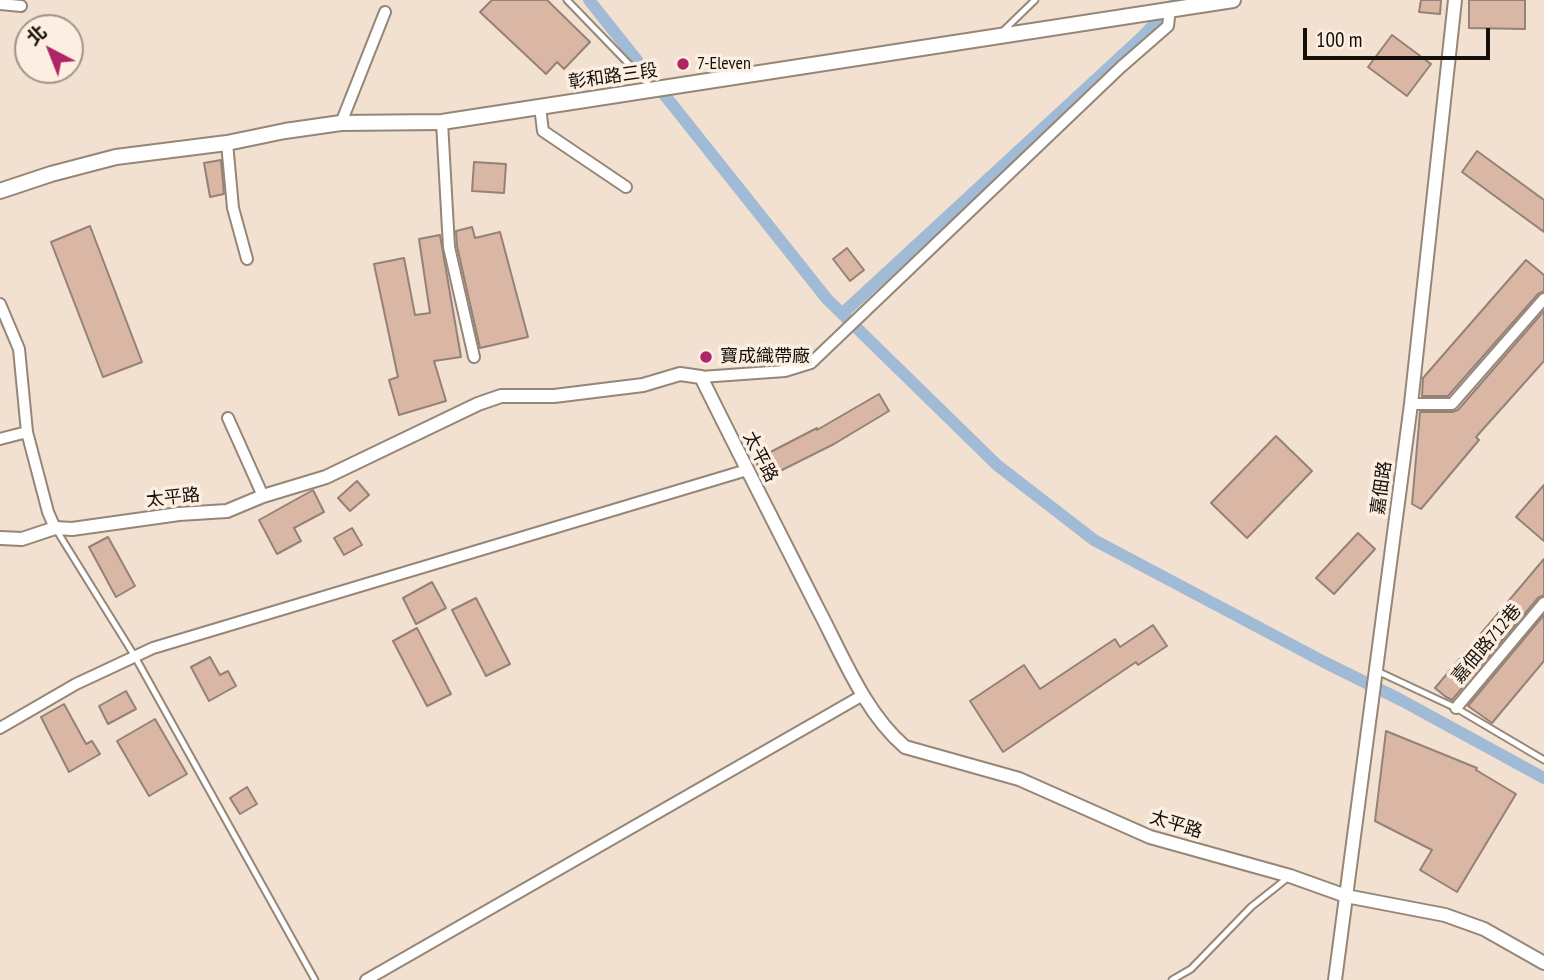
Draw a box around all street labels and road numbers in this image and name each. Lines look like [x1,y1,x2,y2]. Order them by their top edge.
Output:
street label: 彰和路三段 [567,60,659,94]
street label: 太平路 [738,428,782,486]
street label: 嘉佃路 [1368,460,1396,516]
street label: 太平路 [145,484,201,512]
street label: 嘉佃路712巷 [1448,600,1526,688]
street label: 太平路 [1147,807,1205,843]

